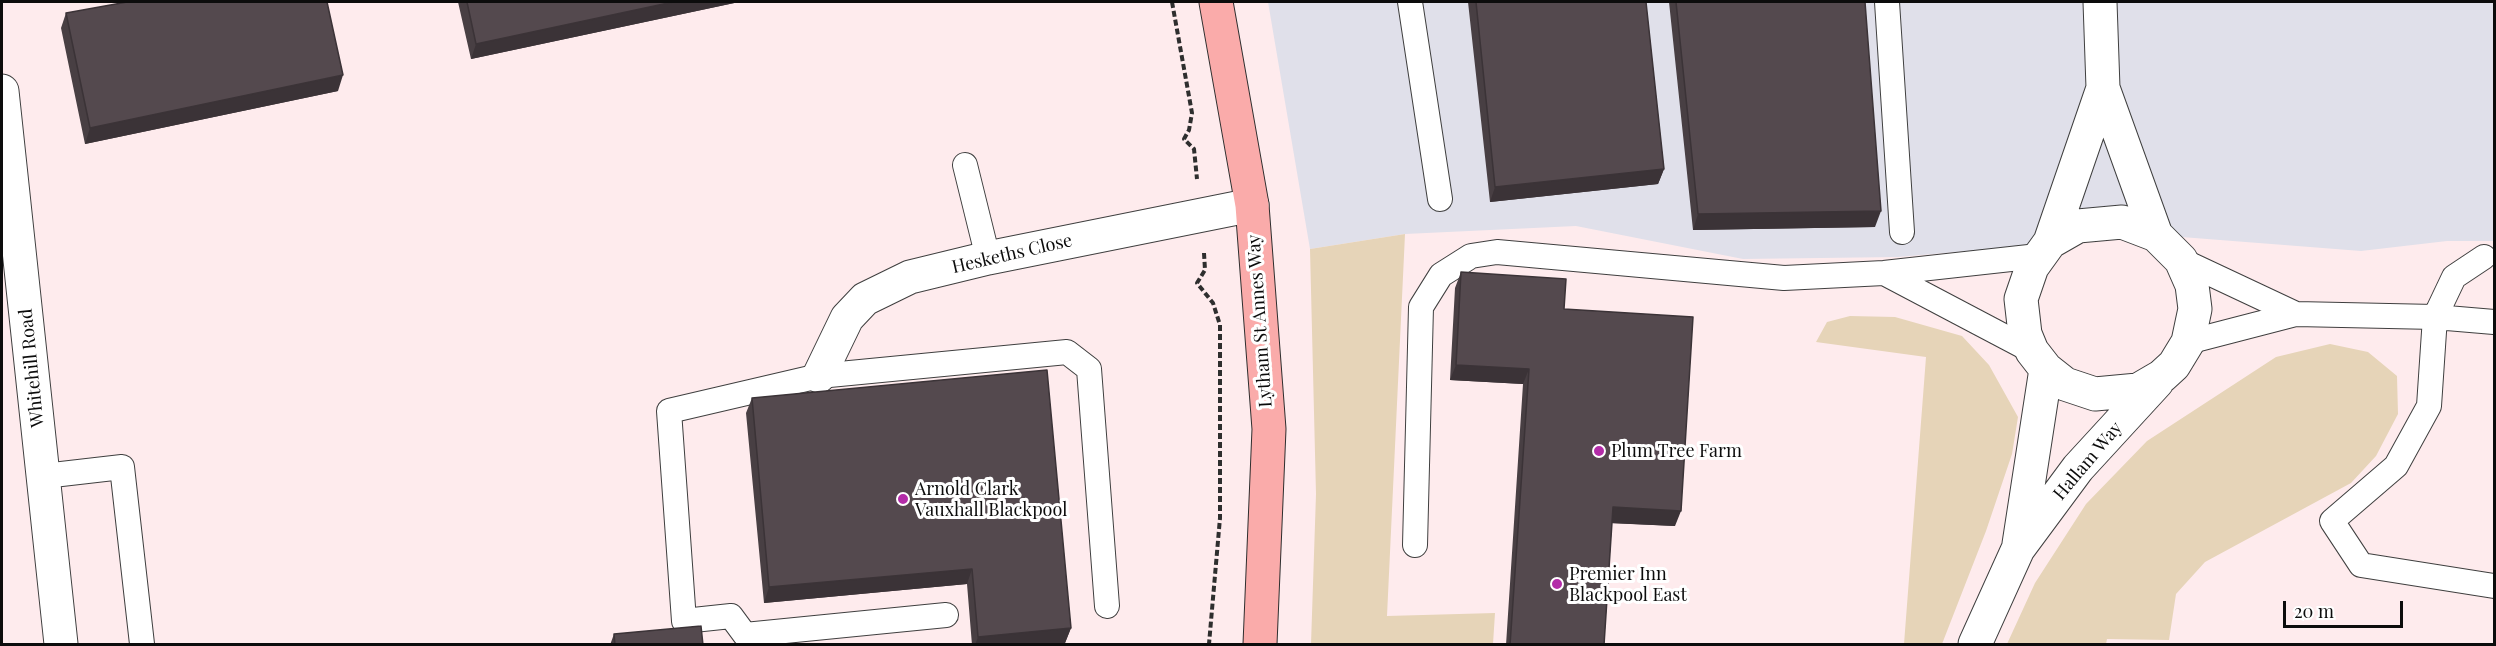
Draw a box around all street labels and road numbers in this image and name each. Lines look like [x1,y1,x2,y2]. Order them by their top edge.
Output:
street label: Heskeths Close [950,230,1074,278]
street label: Lytham St Annes Way [1243,234,1277,408]
street label: Whitehill Road [15,308,49,428]
street label: Hallam Way [2049,417,2127,505]

